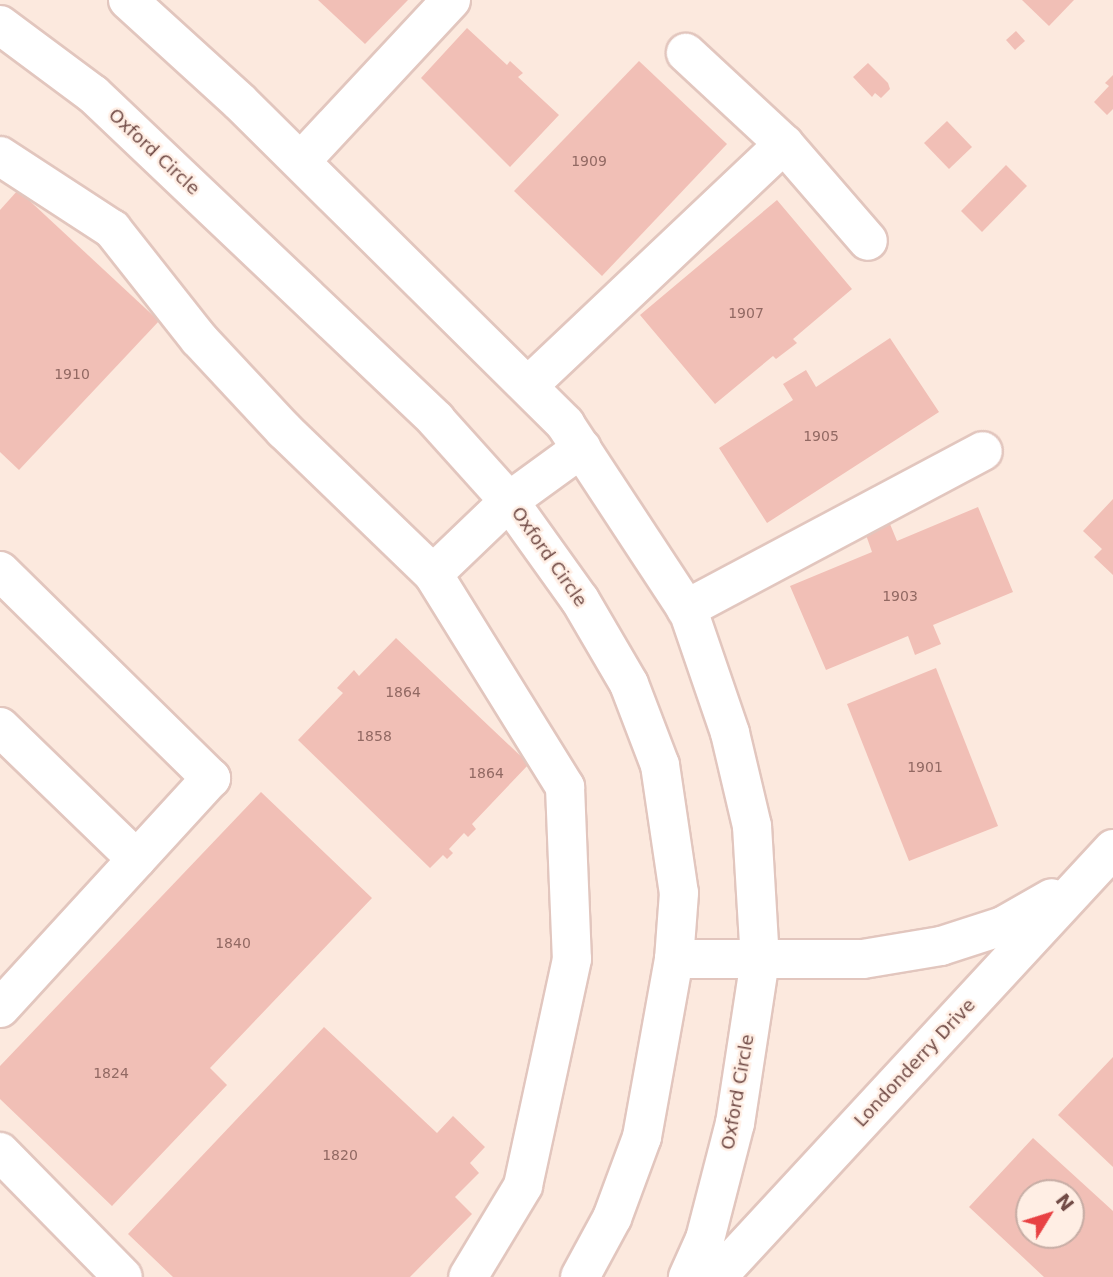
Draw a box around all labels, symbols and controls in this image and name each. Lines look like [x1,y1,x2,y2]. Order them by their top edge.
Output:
street label: Oxford Circle [104,104,204,200]
house number: 1909 [571,153,607,169]
house number: 1907 [728,305,764,321]
house number: 1910 [54,366,90,382]
house number: 1905 [803,428,839,444]
street label: Oxford Circle [507,503,591,611]
house number: 1903 [882,588,918,604]
house number: 1864 [385,684,421,700]
house number: 1858 [356,728,392,744]
house number: 1901 [907,759,943,775]
house number: 1864 [468,765,504,781]
house number: 1840 [215,935,251,951]
street label: Londonderry Drive [850,994,980,1132]
street label: Oxford Circle [717,1033,759,1151]
house number: 1824 [93,1065,129,1081]
house number: 1820 [322,1147,358,1163]
north arrow [1015,1179,1085,1249]
text: N [1051,1189,1079,1215]

